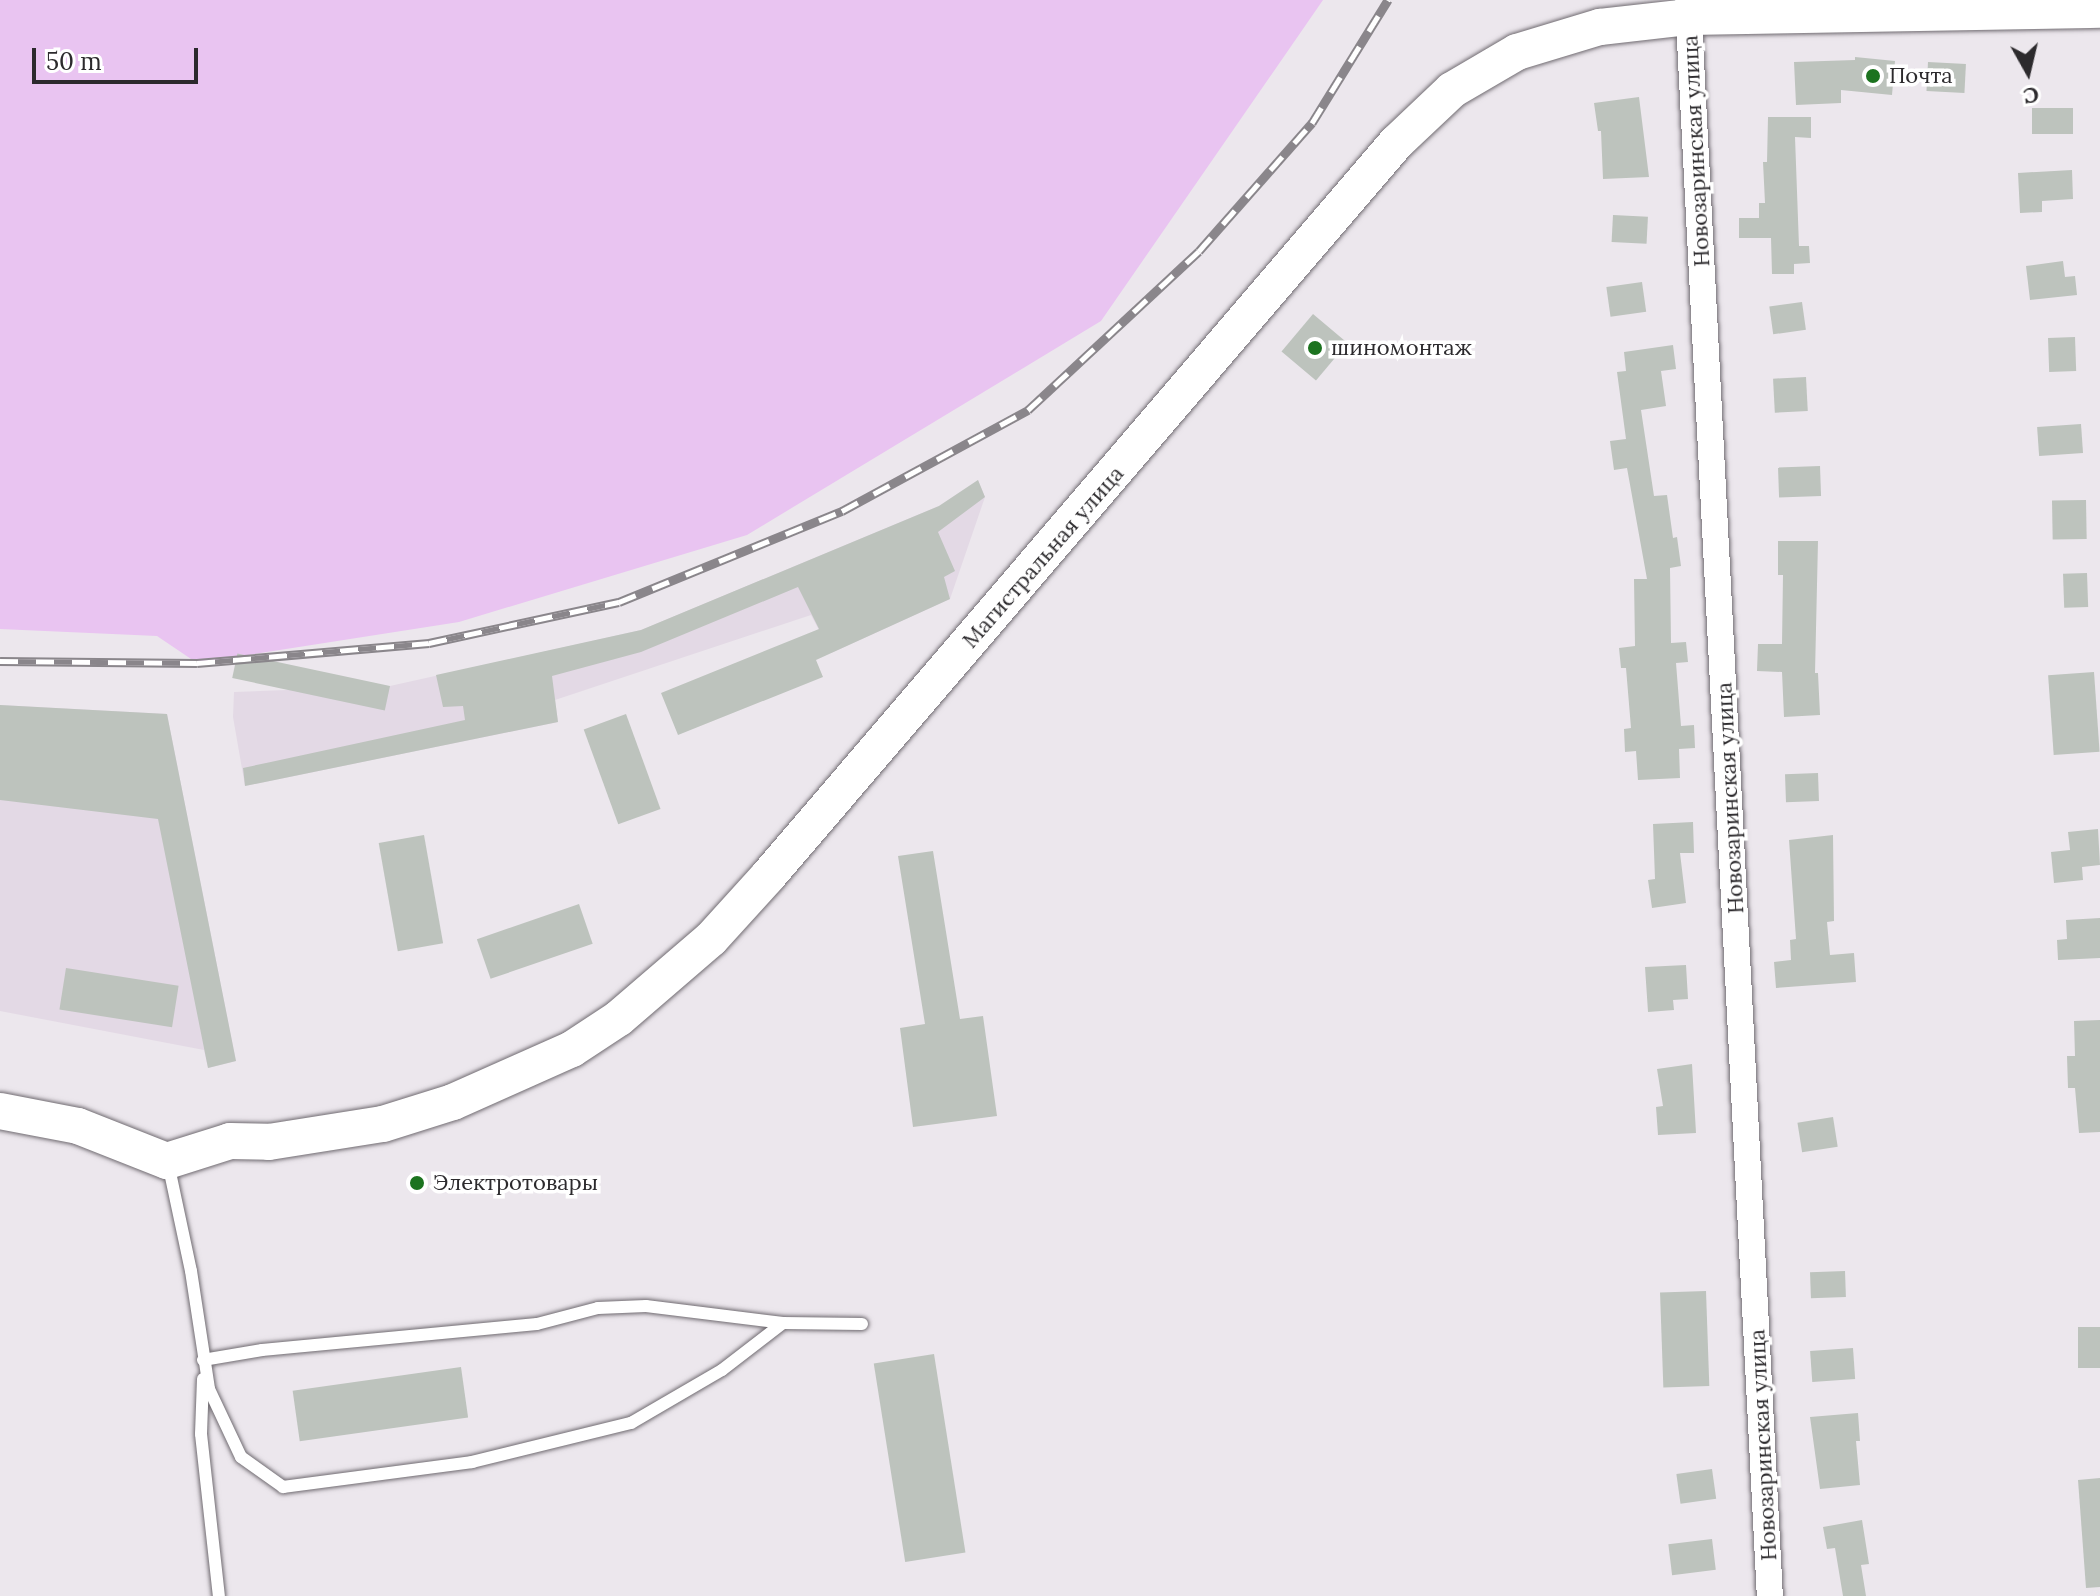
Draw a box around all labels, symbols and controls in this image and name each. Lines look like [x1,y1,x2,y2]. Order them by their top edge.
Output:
scale bar [36,32,202,82]
north arrow [1988,32,2068,112]
street label: Новозаринская улица [1677,35,1715,267]
text: 50 m [46,46,102,77]
place label: Почта [1889,63,1953,89]
marker: Почта [1864,67,1882,85]
text: С [2022,81,2041,111]
place label: шиномонтаж [1331,335,1472,361]
marker: шиномонтаж [1306,339,1324,357]
street label: Магистральная улица [957,461,1129,653]
street label: Новозаринская улица [1711,682,1749,914]
place label: Электротовары [433,1170,598,1196]
marker: Электротовары [408,1174,426,1192]
street label: Новозаринская улица [1744,1329,1782,1561]

